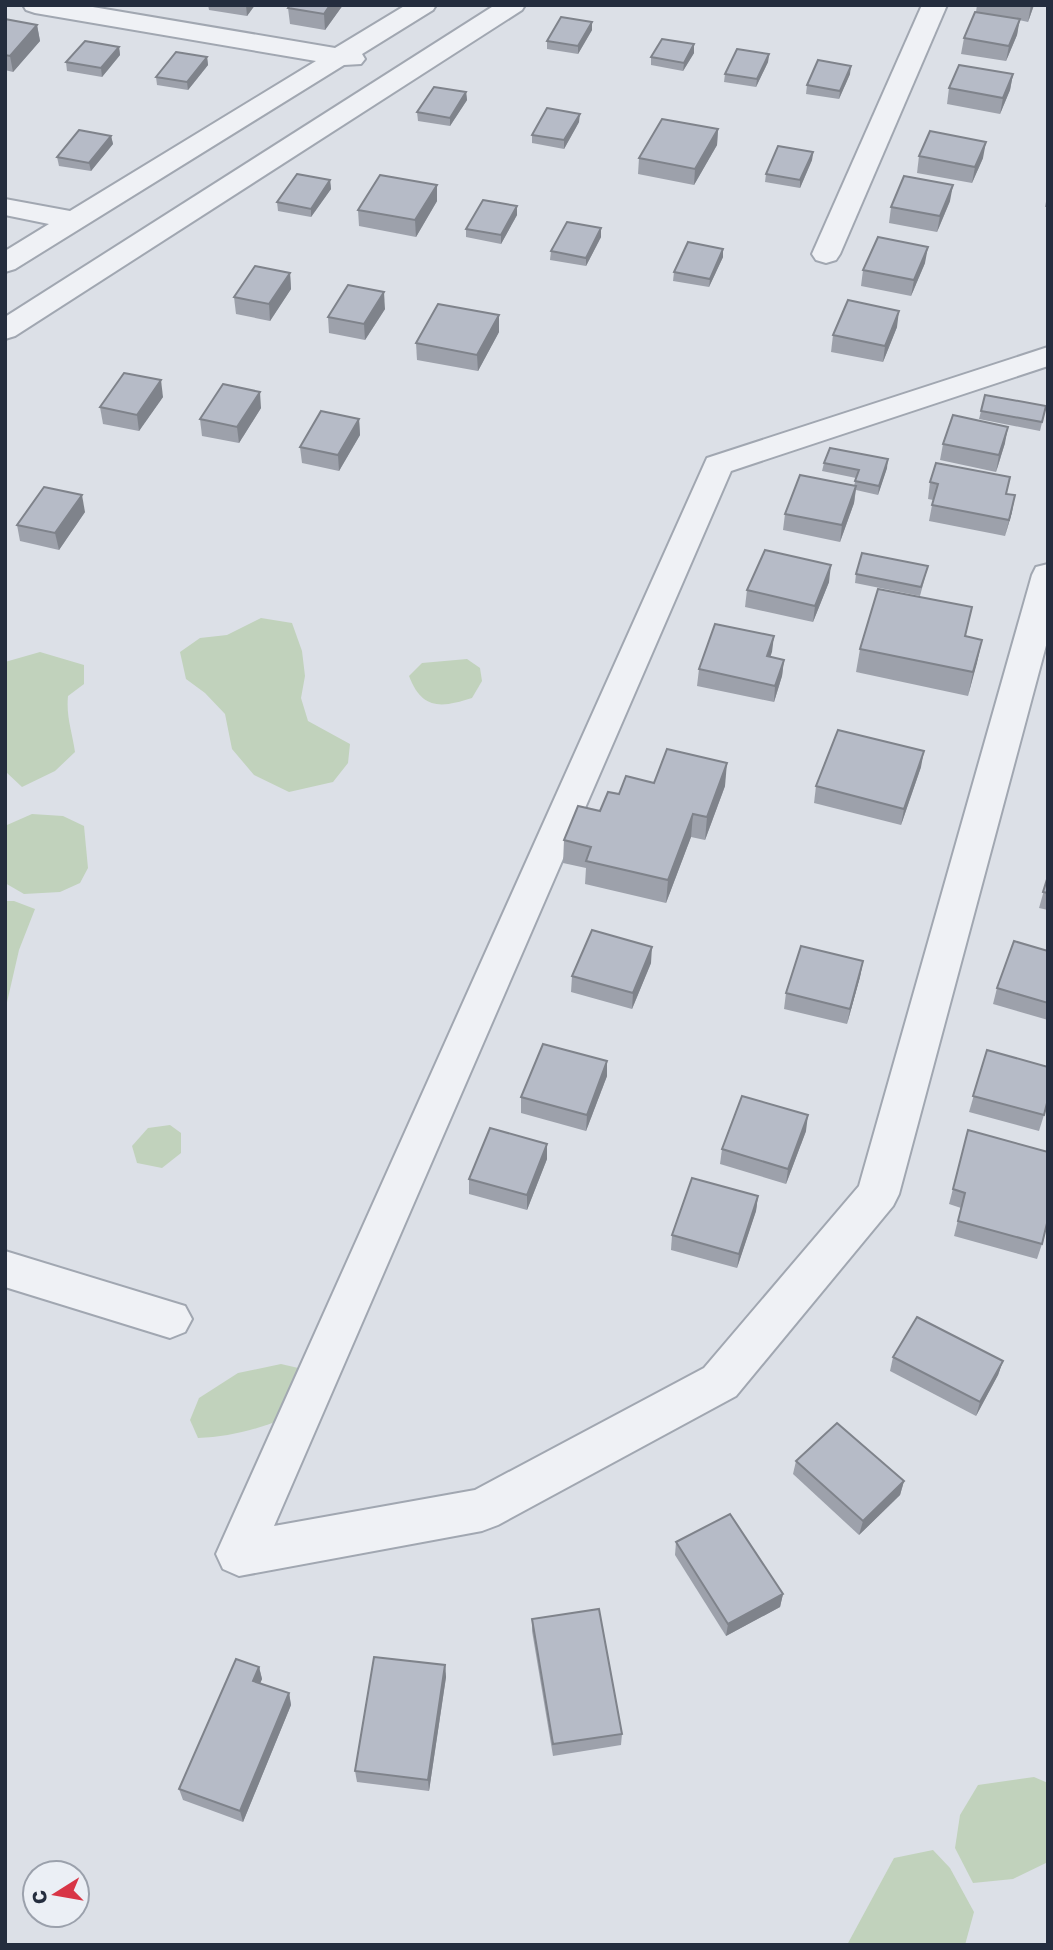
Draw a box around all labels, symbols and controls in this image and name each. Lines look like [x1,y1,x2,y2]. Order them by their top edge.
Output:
north arrow [21,1859,91,1929]
text: С [26,1889,51,1906]

